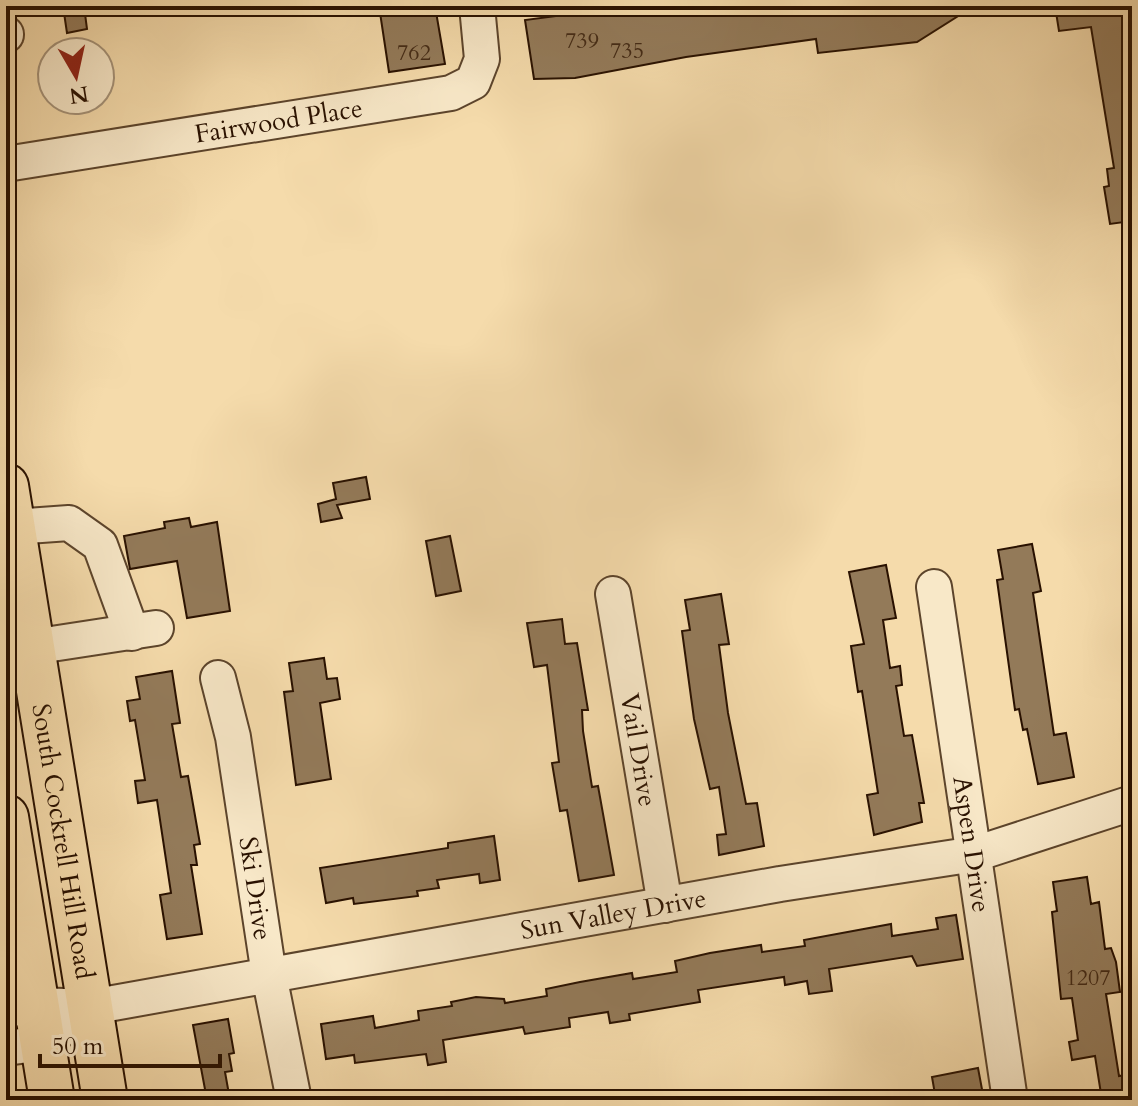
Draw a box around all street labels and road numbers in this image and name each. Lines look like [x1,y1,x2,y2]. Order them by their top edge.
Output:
street label: Fairwood Place [192,90,365,152]
street label: Vail Drive [612,691,665,809]
street label: South Cockrell Hill Road [23,701,102,982]
street label: Aspen Drive [944,774,999,915]
street label: Ski Drive [230,834,280,943]
street label: Sun Valley Drive [518,880,709,948]

